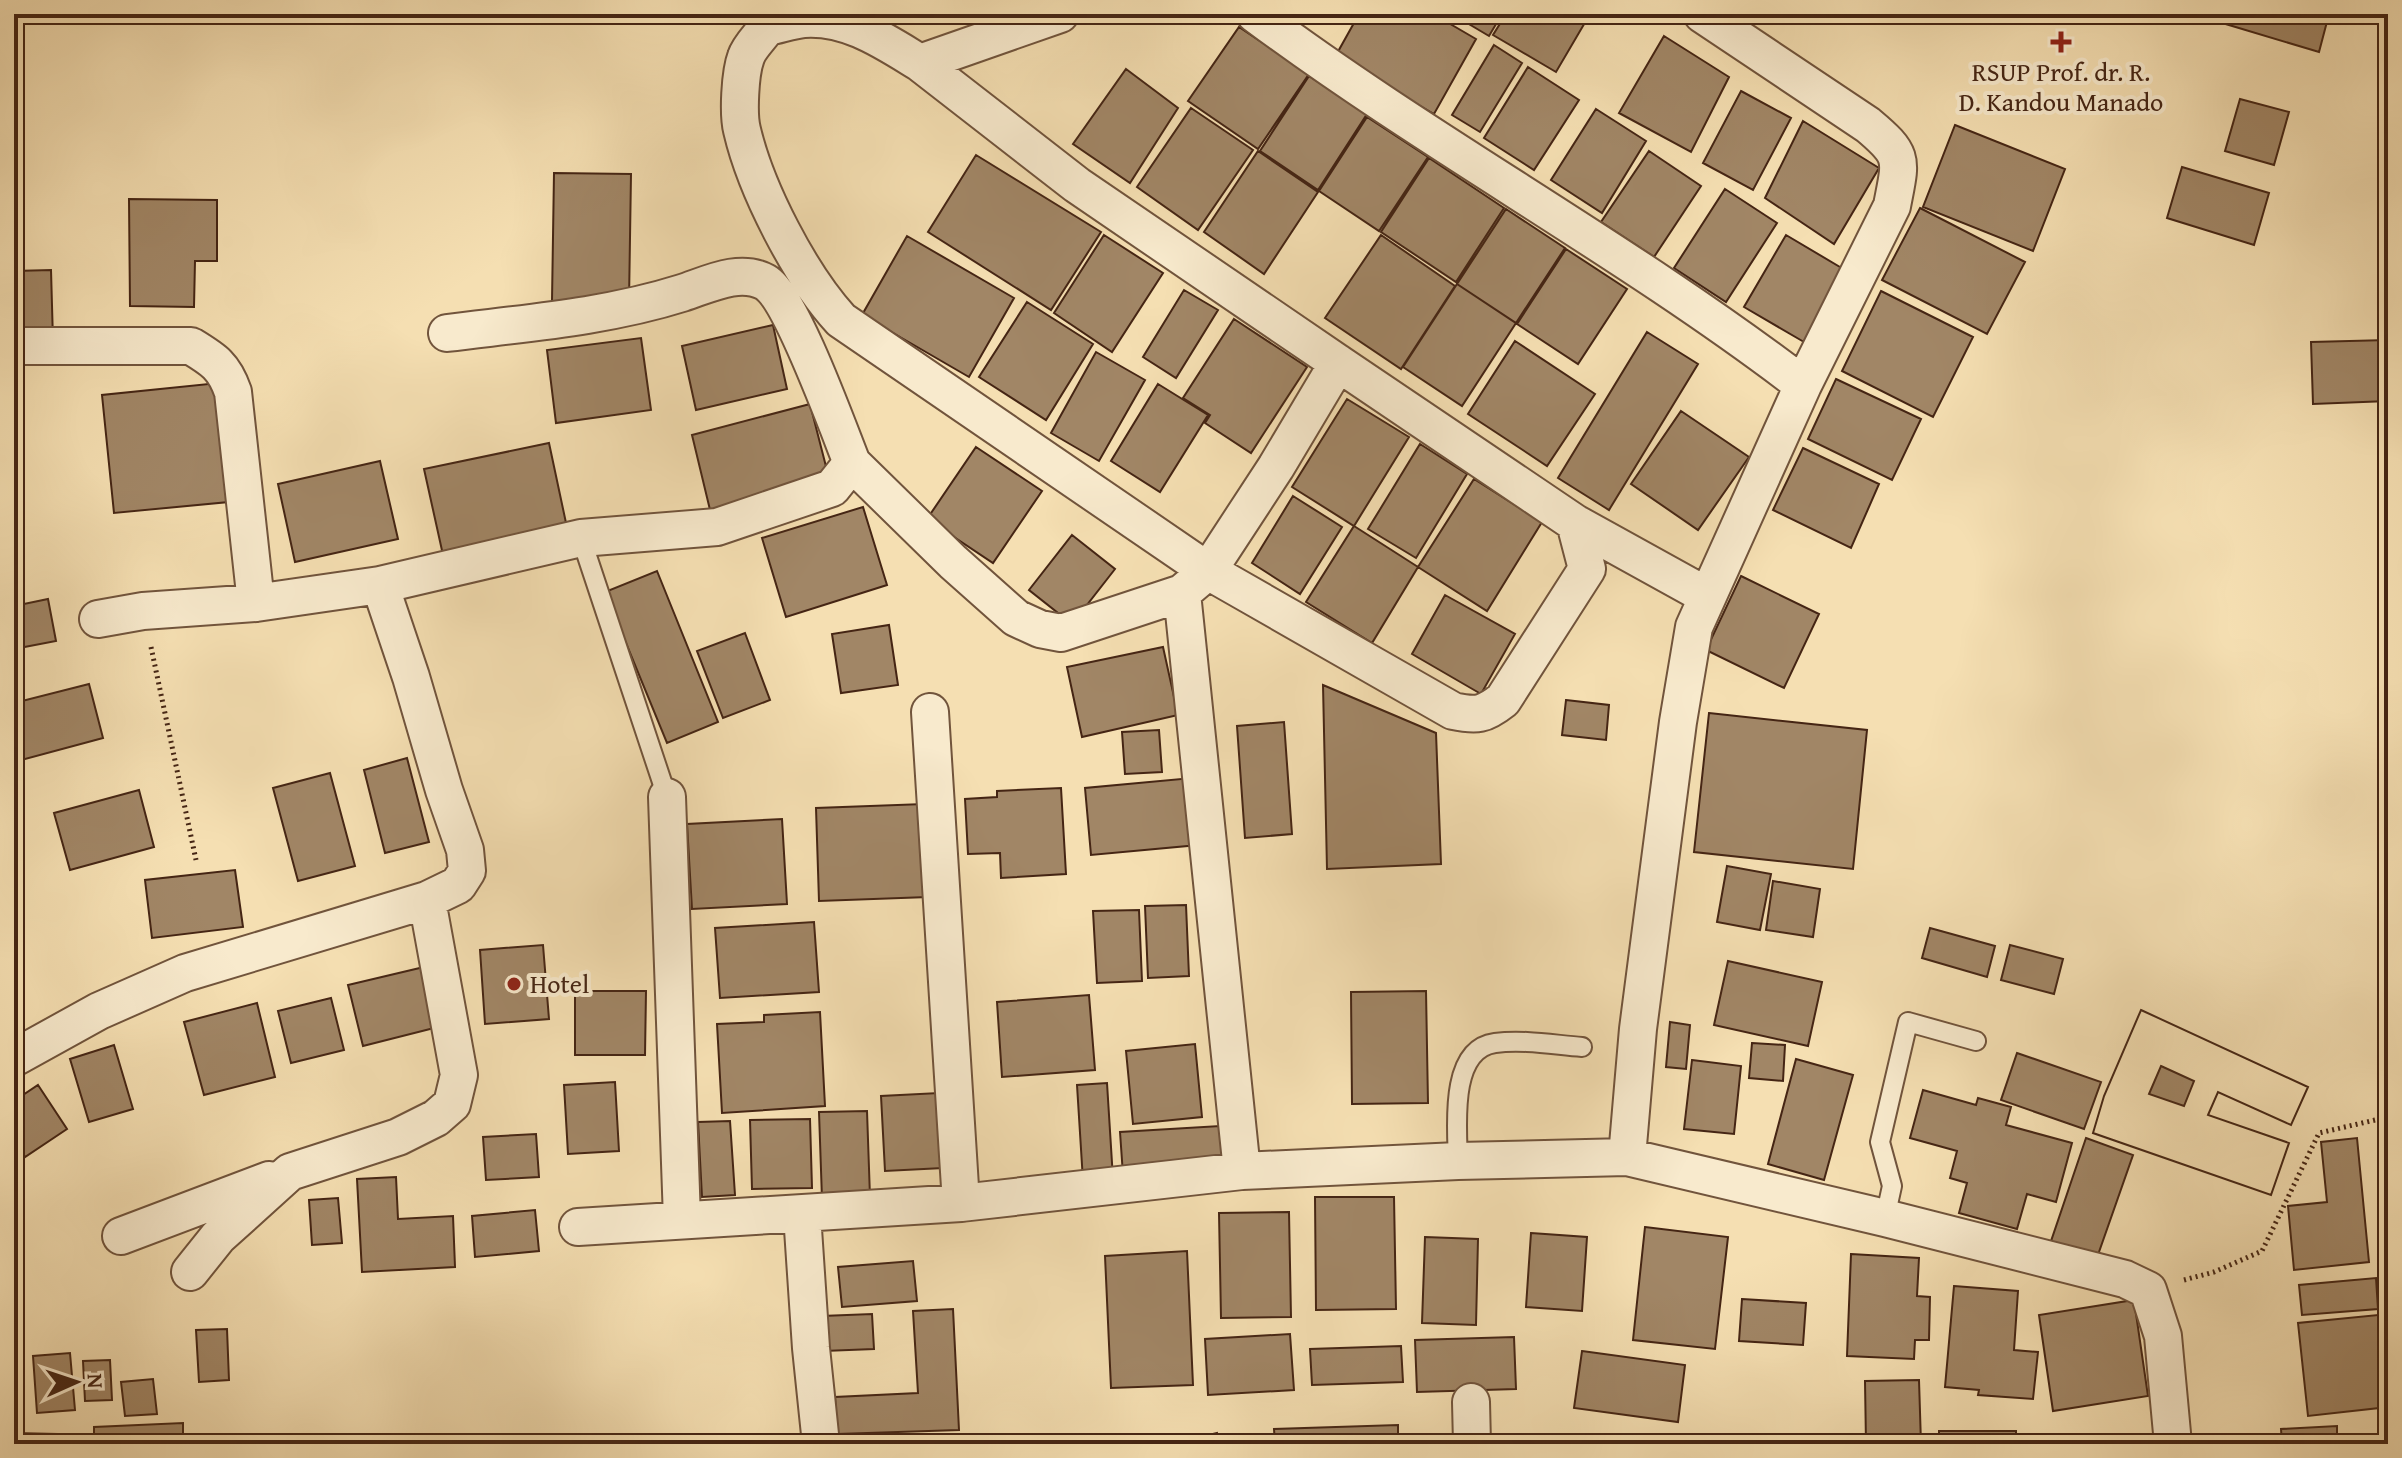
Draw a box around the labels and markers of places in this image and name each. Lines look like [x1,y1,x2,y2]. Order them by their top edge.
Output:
marker: RSUP Prof. dr. R. D. Kandou Manado [2050,31,2072,53]
place label: RSUP Prof. dr. R. D. Kandou Manado [1959,52,2163,121]
place label: Hotel [530,964,589,1003]
marker: Hotel [505,975,523,993]

